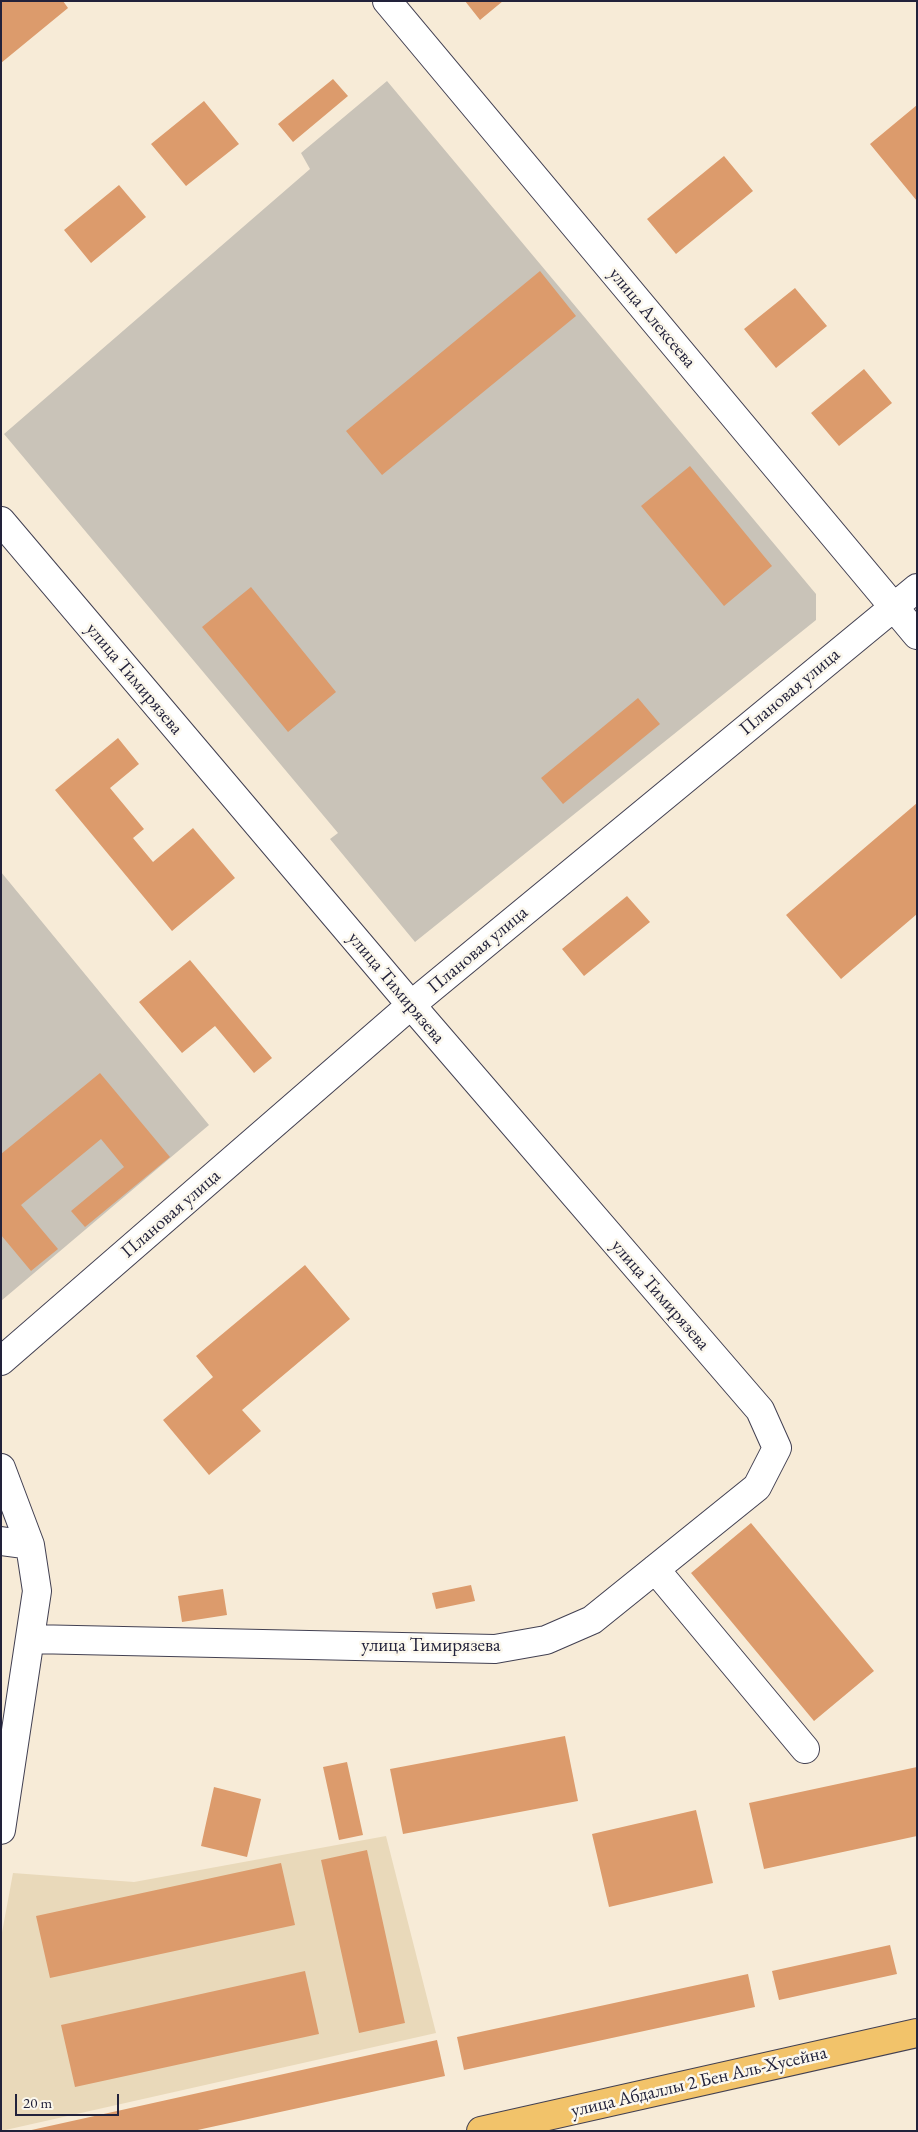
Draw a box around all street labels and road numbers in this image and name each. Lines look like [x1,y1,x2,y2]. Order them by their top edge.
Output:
street label: улица Алексеева [603,263,701,373]
street label: улица Тимирязева [80,618,188,740]
street label: Плановая улица [735,643,845,741]
street label: Плановая улица [423,901,533,999]
street label: улица Тимирязева [342,927,450,1049]
street label: Плановая улица [117,1165,225,1263]
street label: улица Тимирязева [606,1235,714,1355]
street label: улица Тимирязева [361,1635,501,1657]
street label: улица Абдаллы 2 Бен Аль-Хусейна [569,2041,829,2123]

